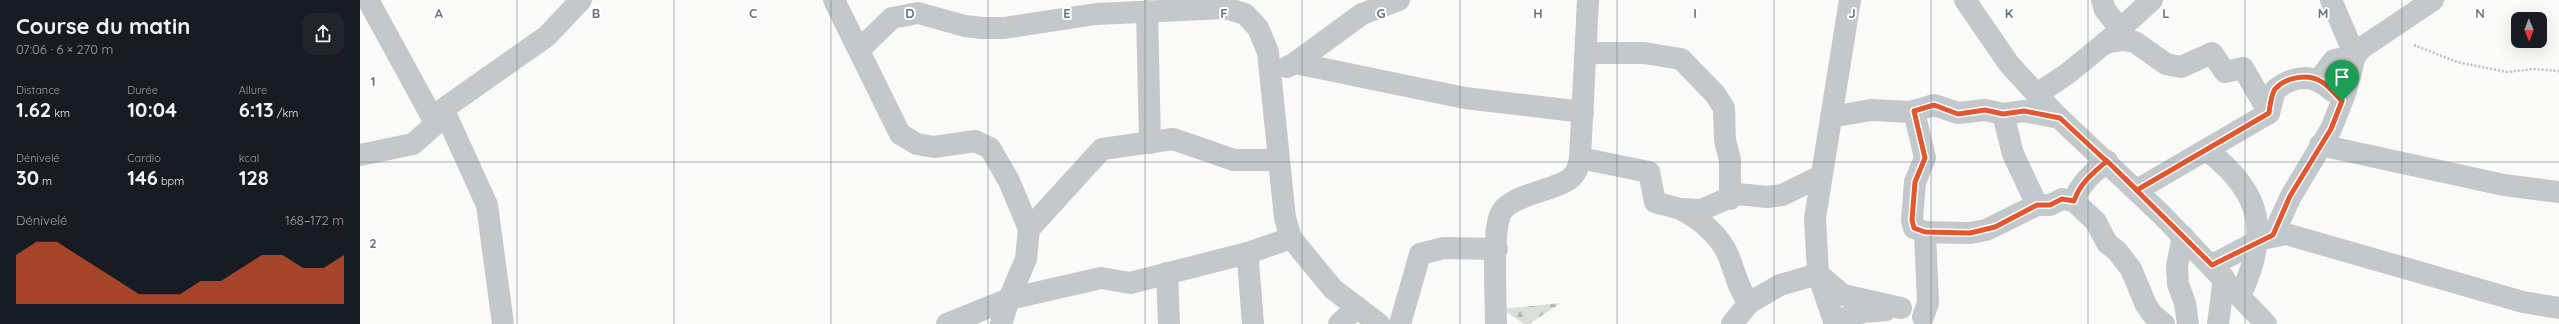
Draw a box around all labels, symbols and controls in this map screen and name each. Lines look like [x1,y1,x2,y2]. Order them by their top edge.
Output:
text: A [435,5,444,21]
text: B [592,5,600,21]
text: C [749,5,757,21]
text: D [905,5,915,21]
text: E [1063,5,1071,21]
text: F [1220,5,1228,21]
text: G [1376,5,1386,21]
text: H [1533,5,1543,21]
text: I [1693,5,1697,21]
text: J [1848,5,1856,21]
text: K [2005,5,2014,21]
text: L [2162,5,2170,21]
text: M [2318,5,2328,21]
text: N [2475,5,2485,21]
text: Course du matin [16,12,190,40]
north arrow [2511,12,2547,48]
map controls [2511,12,2547,48]
button: share [302,13,344,55]
text: 07:06 · 6 × 270 m [16,41,113,57]
pin [2325,60,2359,101]
icon: arrive [2331,66,2353,88]
text: 1 [370,73,376,89]
text: Distance [16,83,60,97]
text: Durée [127,83,158,97]
text: Allure [239,83,267,97]
text: 1.62 [16,97,51,122]
text: 10:04 [127,97,177,122]
text: 6:13 [239,97,274,122]
text: km [51,106,70,120]
text: /km [274,106,298,120]
text: Dénivelé [16,151,60,165]
text: Cardio [127,151,161,165]
text: kcal [239,151,259,165]
text: 30 [16,165,39,190]
text: 146 [127,165,158,190]
text: 128 [239,165,269,190]
text: m [39,174,52,188]
text: bpm [158,174,184,188]
text: Dénivelé [16,212,67,228]
text: 168–172 m [285,212,344,228]
text: 2 [369,235,377,251]

